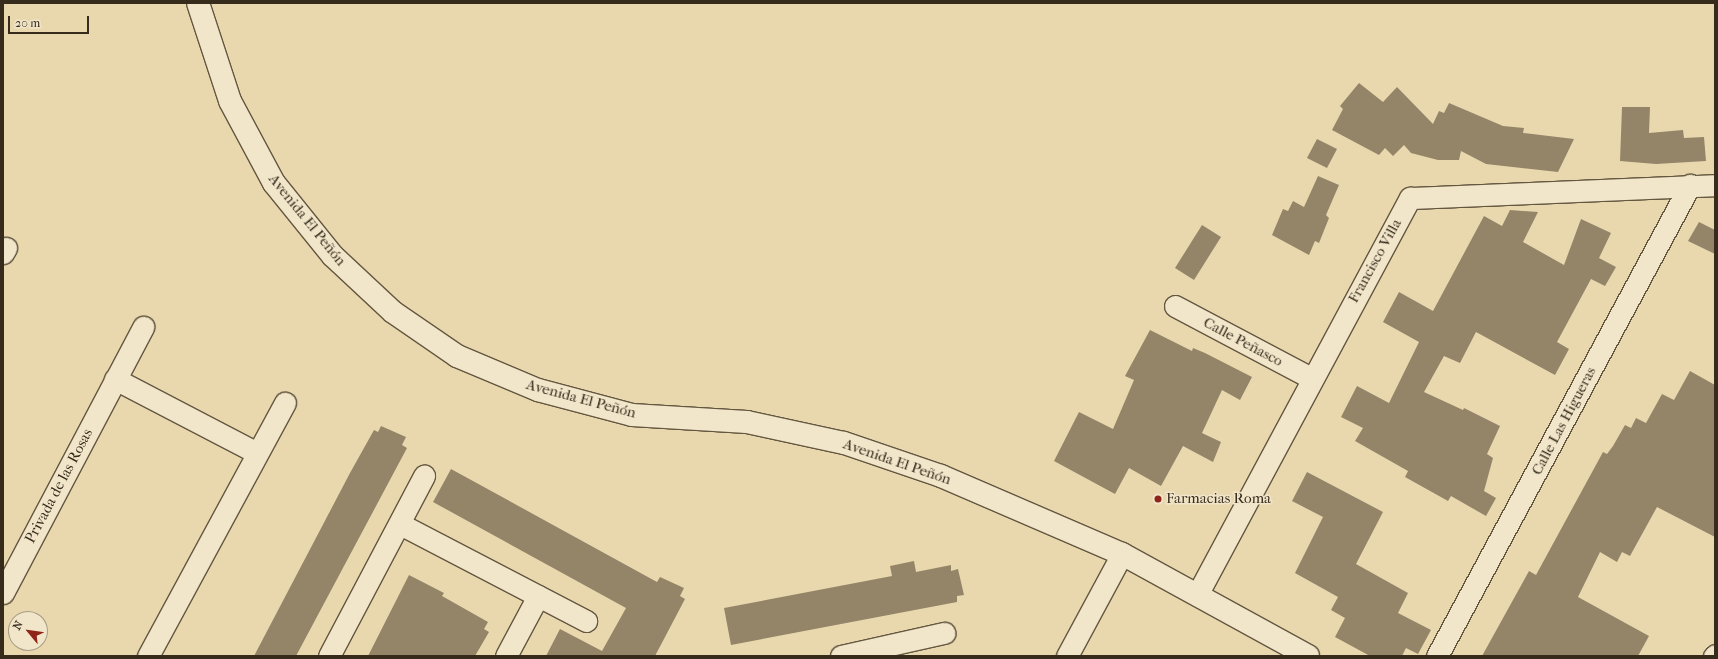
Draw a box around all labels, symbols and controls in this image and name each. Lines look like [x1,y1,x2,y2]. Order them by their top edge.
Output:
scale bar [10,8,91,34]
text: 20 m [15,16,40,30]
street label: Avenida El Peñón [264,170,350,270]
street label: Francisco Villa [1344,216,1406,306]
street label: Calle Peñasco [1200,314,1286,370]
street label: Calle Las Higueras [1528,364,1600,478]
street label: Avenida El Peñón [524,376,638,422]
street label: Privada de las Rosas [21,426,97,546]
street label: Avenida El Peñón [841,435,953,489]
place label: Farmacias Roma [1166,490,1271,508]
marker: Farmacias Roma [1153,494,1163,504]
north arrow [8,611,48,651]
text: N [10,619,26,632]

